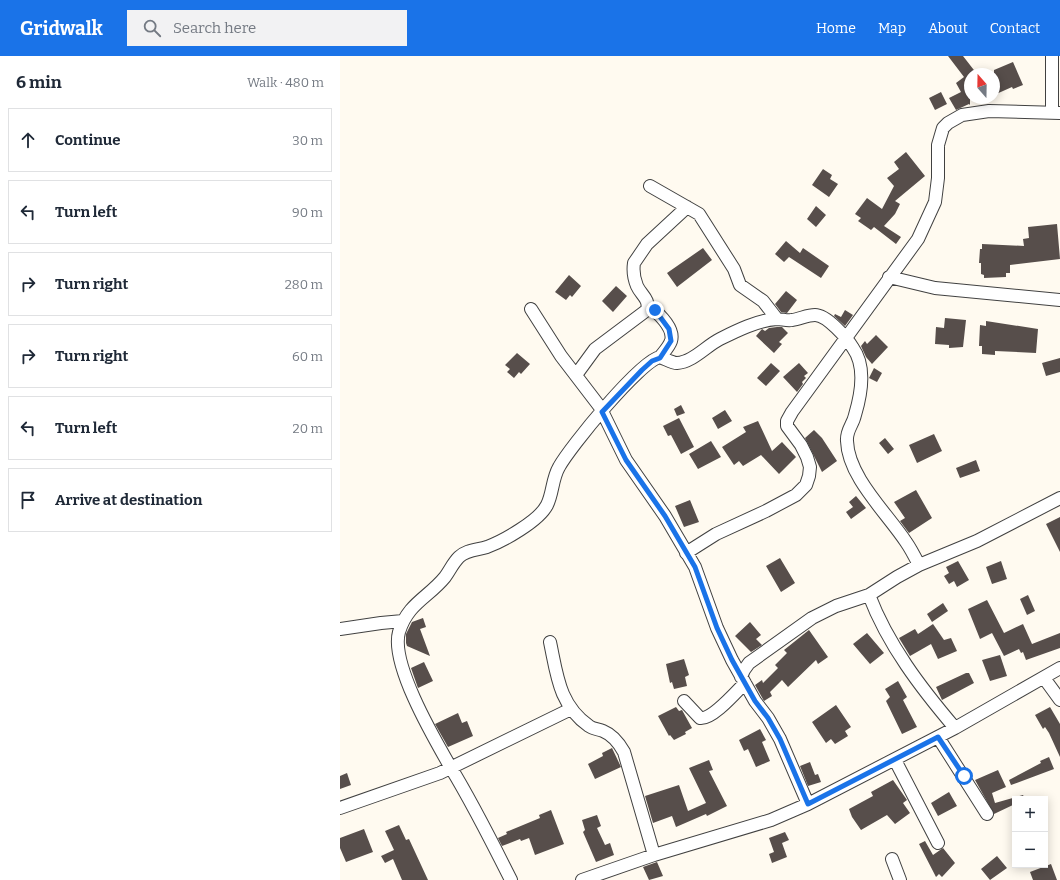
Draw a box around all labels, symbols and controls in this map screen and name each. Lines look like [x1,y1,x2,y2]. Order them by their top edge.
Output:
search box [127,10,407,46]
text: Gridwalk [20,17,103,40]
icon: search [141,17,163,39]
text: Search here [173,19,256,37]
text: Home [816,20,856,37]
text: Map [878,20,906,37]
text: About [928,20,968,37]
text: Contact [990,20,1040,37]
north arrow [964,68,1000,104]
text: 6 min [16,72,62,93]
text: Walk · 480 m [247,75,324,90]
icon: ahead [17,129,39,151]
text: Continue [55,131,121,149]
text: 30 m [292,133,323,148]
icon: left [17,201,39,223]
text: Turn left [55,203,117,221]
text: 90 m [292,205,323,220]
icon: right [17,273,39,295]
text: Turn right [55,275,128,293]
text: 280 m [285,277,323,292]
route end [646,301,664,319]
icon: right [17,345,39,367]
text: Turn right [55,347,128,365]
text: 60 m [292,349,323,364]
icon: left [17,417,39,439]
text: Turn left [55,419,117,437]
text: 20 m [293,421,323,436]
icon: arrive [17,489,39,511]
text: Arrive at destination [55,491,202,509]
route start [955,767,973,785]
map controls [1012,796,1048,868]
button: + [1012,796,1048,832]
button: − [1012,832,1048,868]

